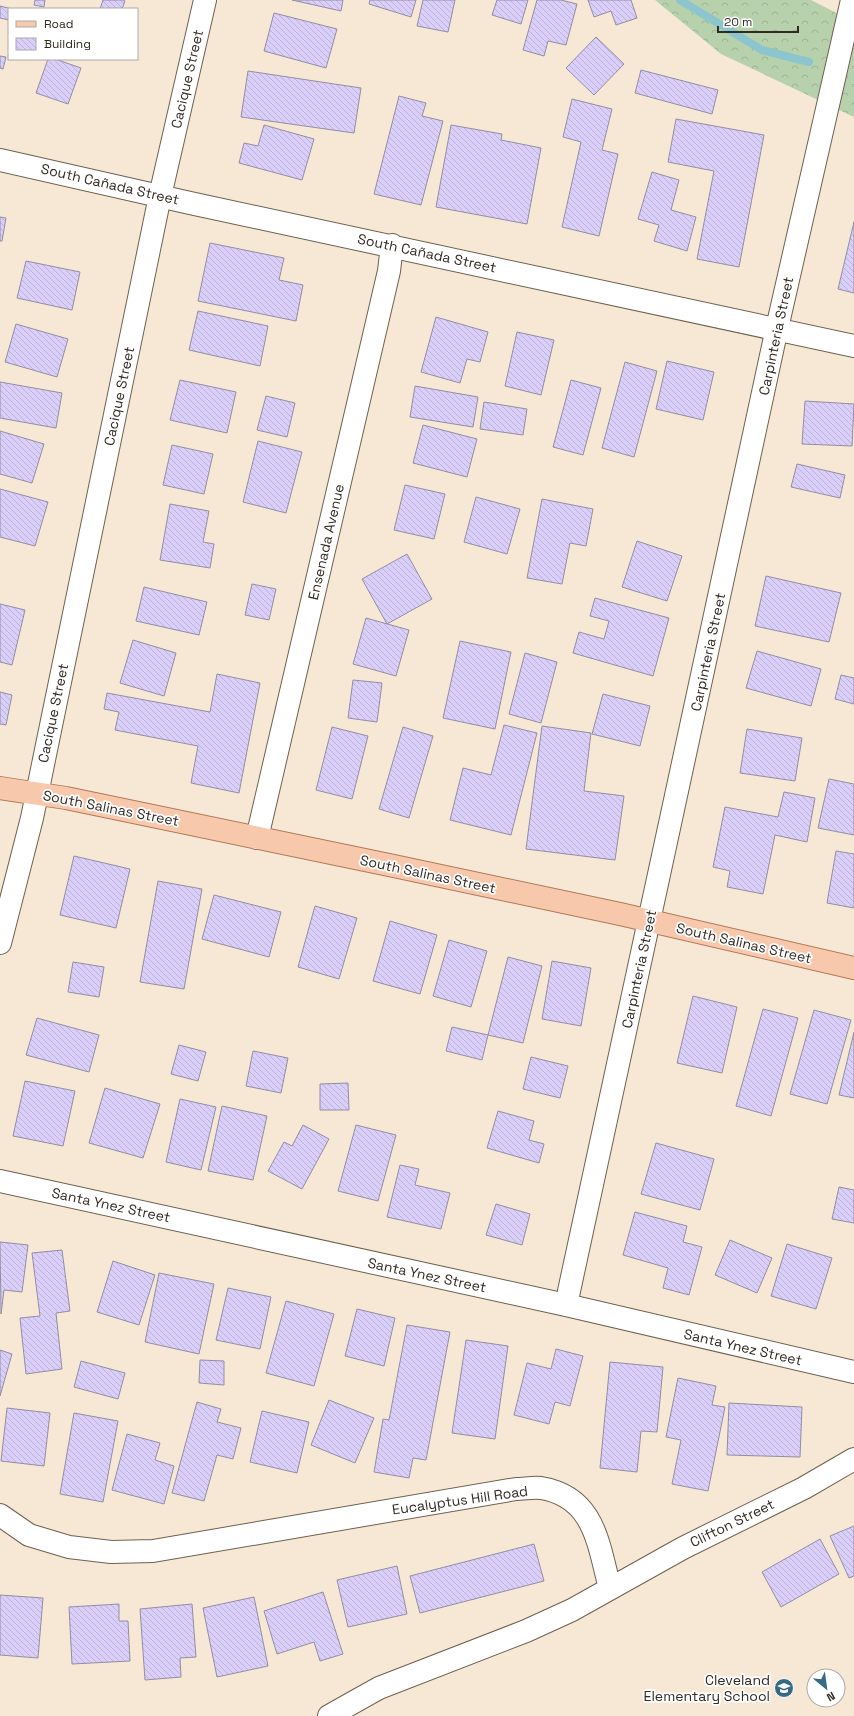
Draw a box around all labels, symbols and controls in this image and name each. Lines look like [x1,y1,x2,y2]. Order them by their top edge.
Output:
legend [8,8,138,60]
scale bar [718,8,798,34]
text: 20 m [724,14,752,30]
text: Road [44,16,73,32]
street label: Cacique Street [167,28,207,130]
text: Building [44,36,91,52]
street label: South Cañada Street [39,159,181,209]
street label: South Cañada Street [356,230,498,276]
street label: Carpinteria Street [755,275,797,397]
street label: Cacique Street [100,345,138,447]
street label: Ensenada Avenue [304,482,348,602]
street label: Carpinteria Street [687,591,729,713]
street label: Cacique Street [34,662,72,764]
street label: South Salinas Street [41,786,181,830]
street label: South Salinas Street [359,851,497,897]
street label: Carpinteria Street [618,908,660,1030]
street label: South Salinas Street [675,919,813,967]
street label: Santa Ynez Street [50,1184,172,1226]
street label: Santa Ynez Street [366,1254,488,1296]
street label: Santa Ynez Street [682,1325,804,1369]
street label: Eucalyptus Hill Road [391,1482,529,1518]
street label: Clifton Street [687,1495,777,1551]
north arrow [806,1668,846,1708]
place label: Cleveland Elementary School [644,1671,770,1705]
school or university icon: Cleveland Elementary School [773,1677,795,1699]
text: N [824,1689,837,1705]

